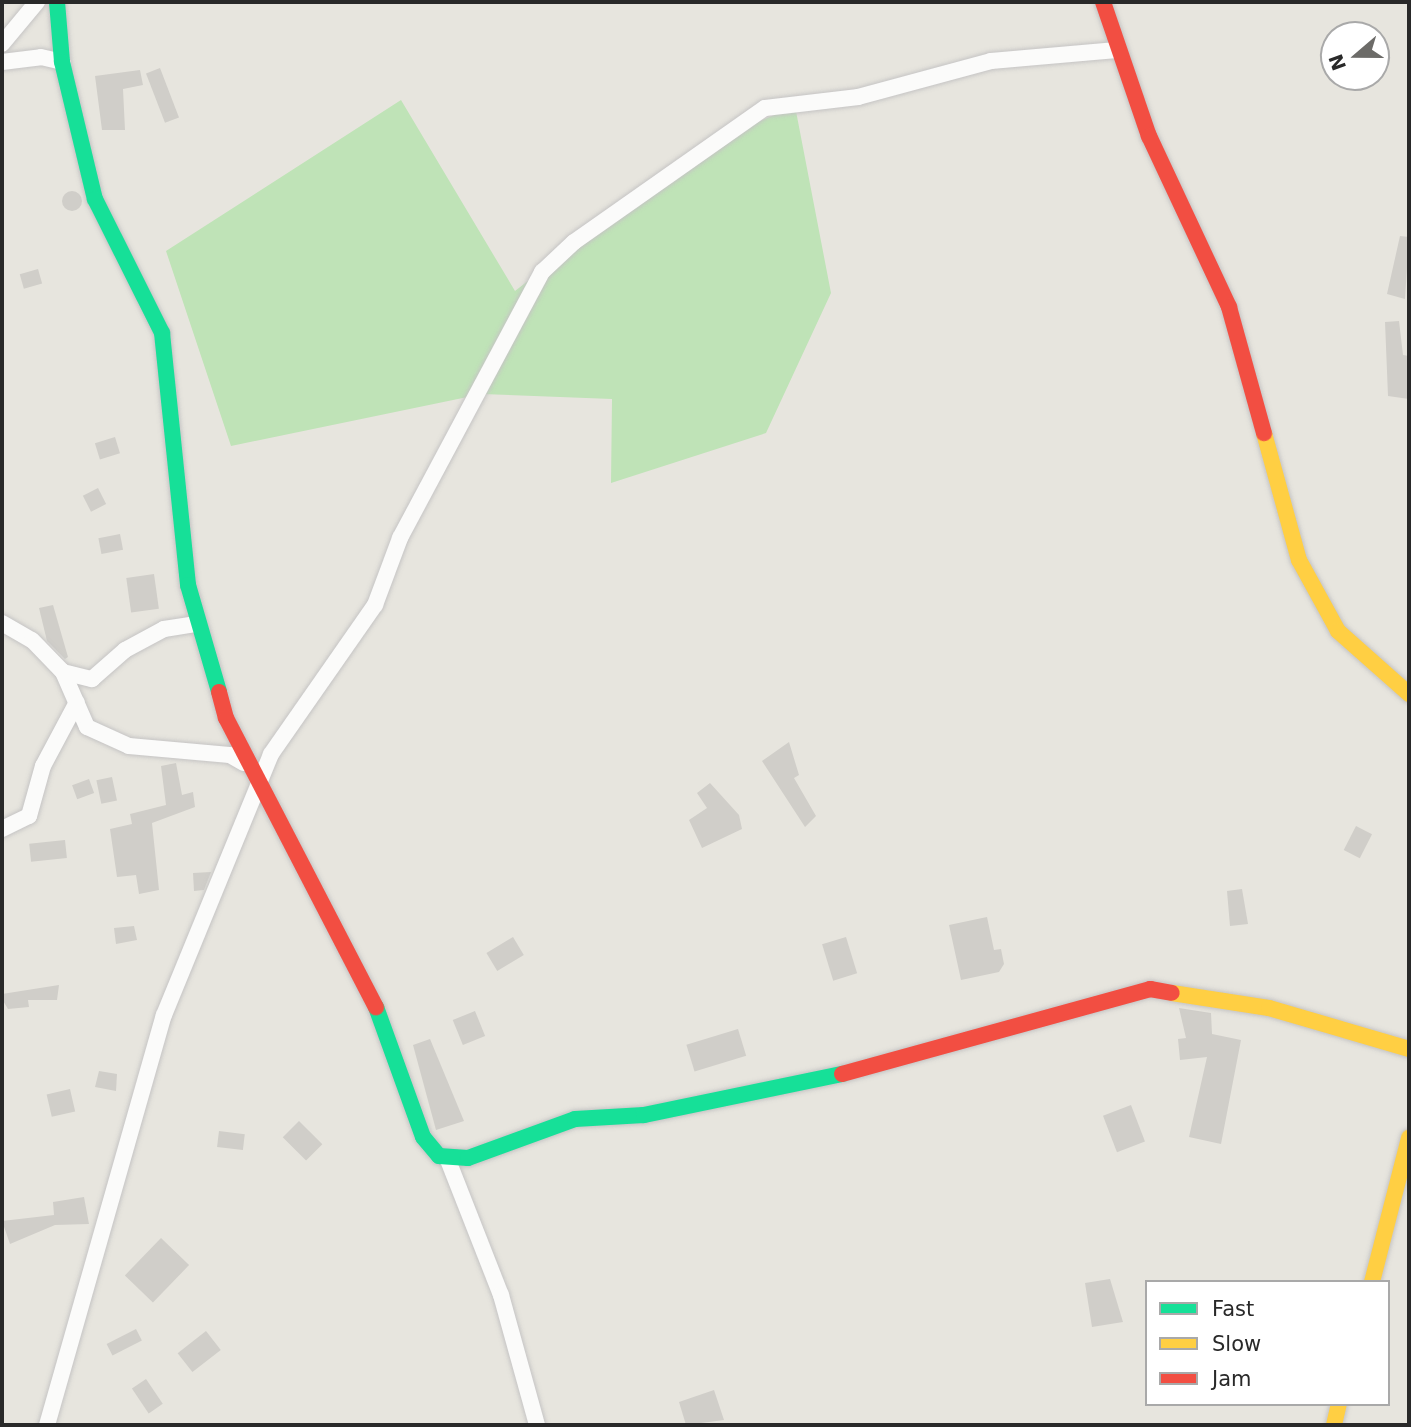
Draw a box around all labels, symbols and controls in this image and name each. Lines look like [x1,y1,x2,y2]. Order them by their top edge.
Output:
north arrow [1320,21,1390,91]
text: N [1324,51,1350,74]
legend [1145,1280,1390,1406]
text: Fast [1212,1297,1254,1321]
text: Slow [1212,1332,1261,1356]
text: Jam [1212,1367,1252,1391]

